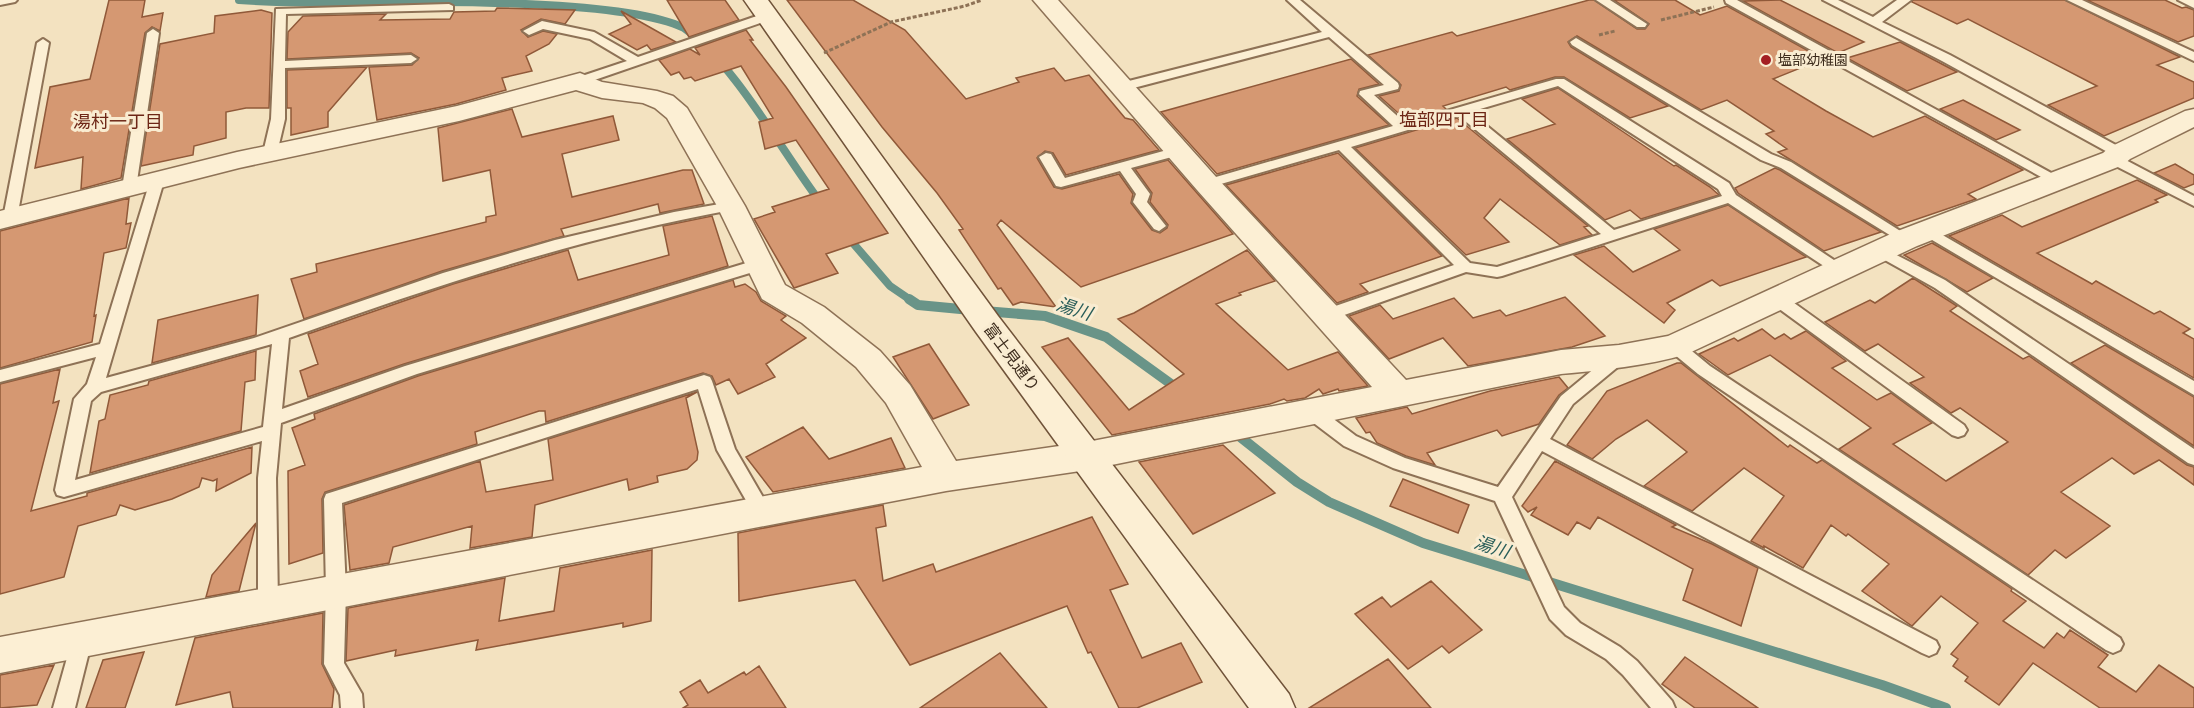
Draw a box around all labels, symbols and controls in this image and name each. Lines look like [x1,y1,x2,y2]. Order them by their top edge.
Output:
place label: 塩部幼稚園 [1778,50,1848,69]
marker: 塩部幼稚園 [1759,53,1773,67]
district label: 塩部四丁目 [1399,107,1489,131]
district label: 湯村一丁目 [73,109,163,133]
water label: 湯川 [1053,291,1097,326]
street label: 富士見通り [979,318,1045,396]
water label: 湯川 [1471,529,1515,564]

